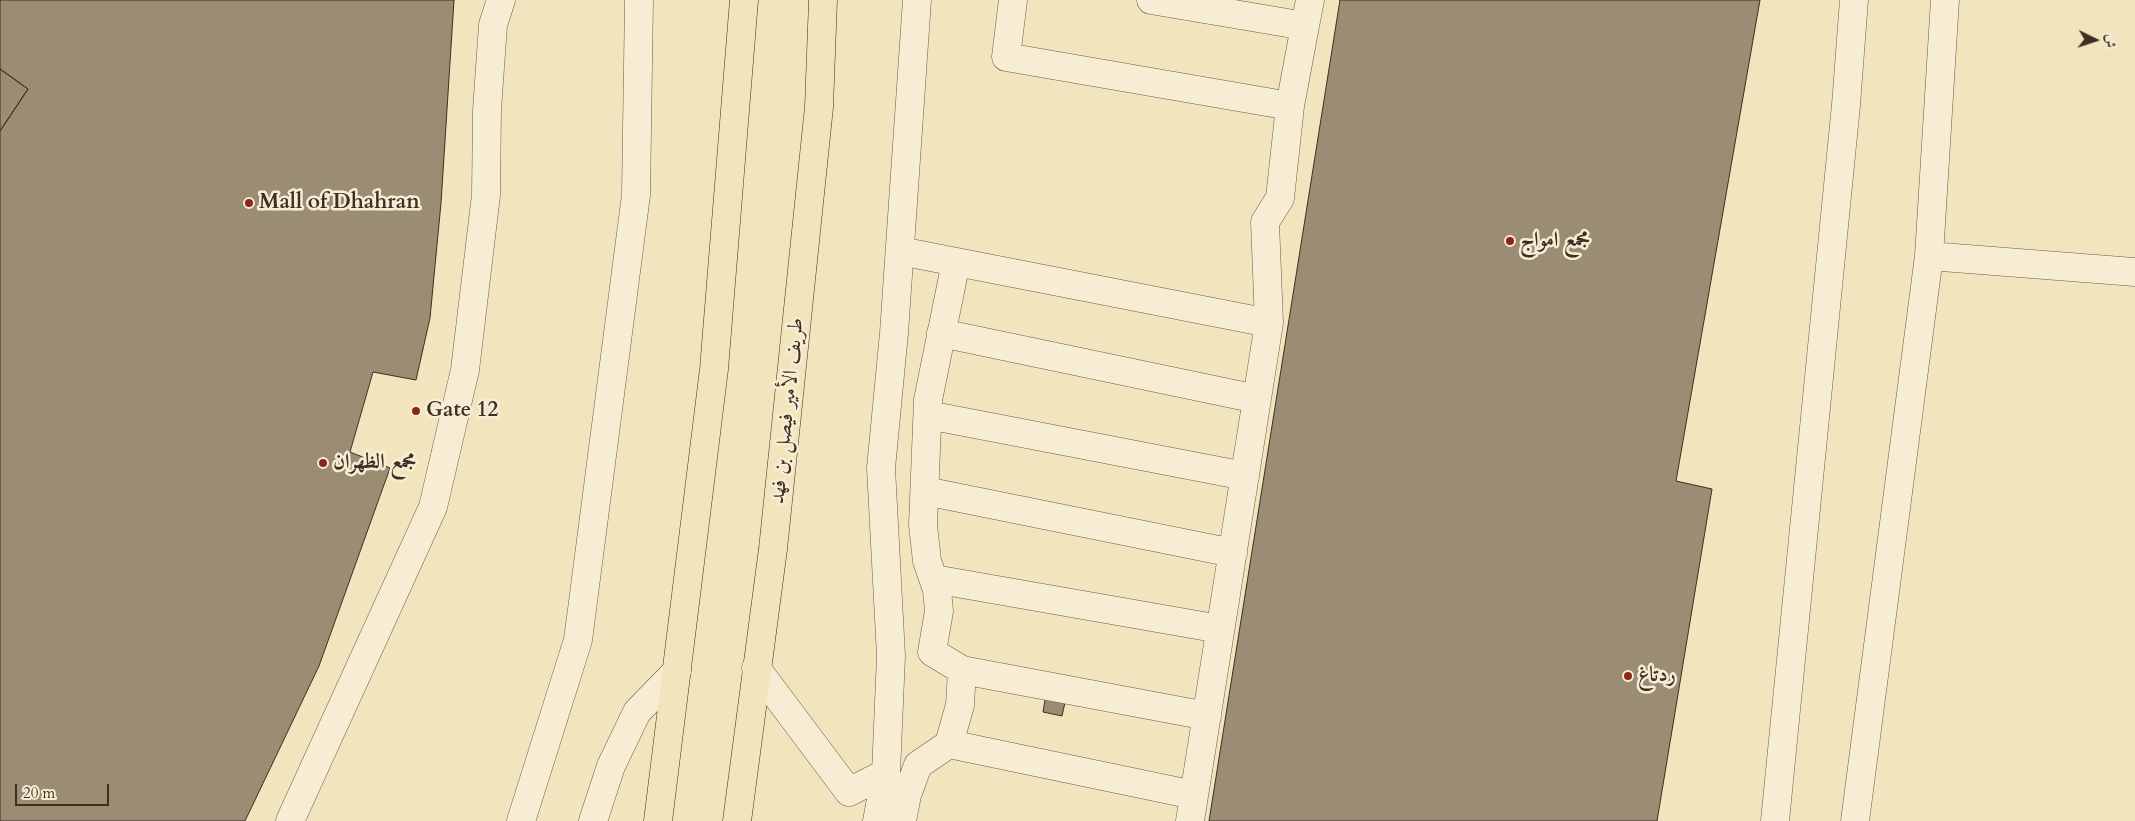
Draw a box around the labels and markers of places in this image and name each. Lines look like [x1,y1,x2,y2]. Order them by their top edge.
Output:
place label: Mall of Dhahran [259,190,420,216]
marker: Mall of Dhahran [243,197,255,209]
place label: مجمع امواج [1520,228,1590,254]
marker: مجمع امواج [1504,235,1516,247]
place label: Gate 12 [426,398,498,424]
marker: Gate 12 [410,405,422,417]
place label: مجمع الظهران [333,450,416,476]
marker: مجمع الظهران [317,457,329,469]
place label: ردتاغ [1638,663,1676,689]
marker: ردتاغ [1622,670,1634,682]

